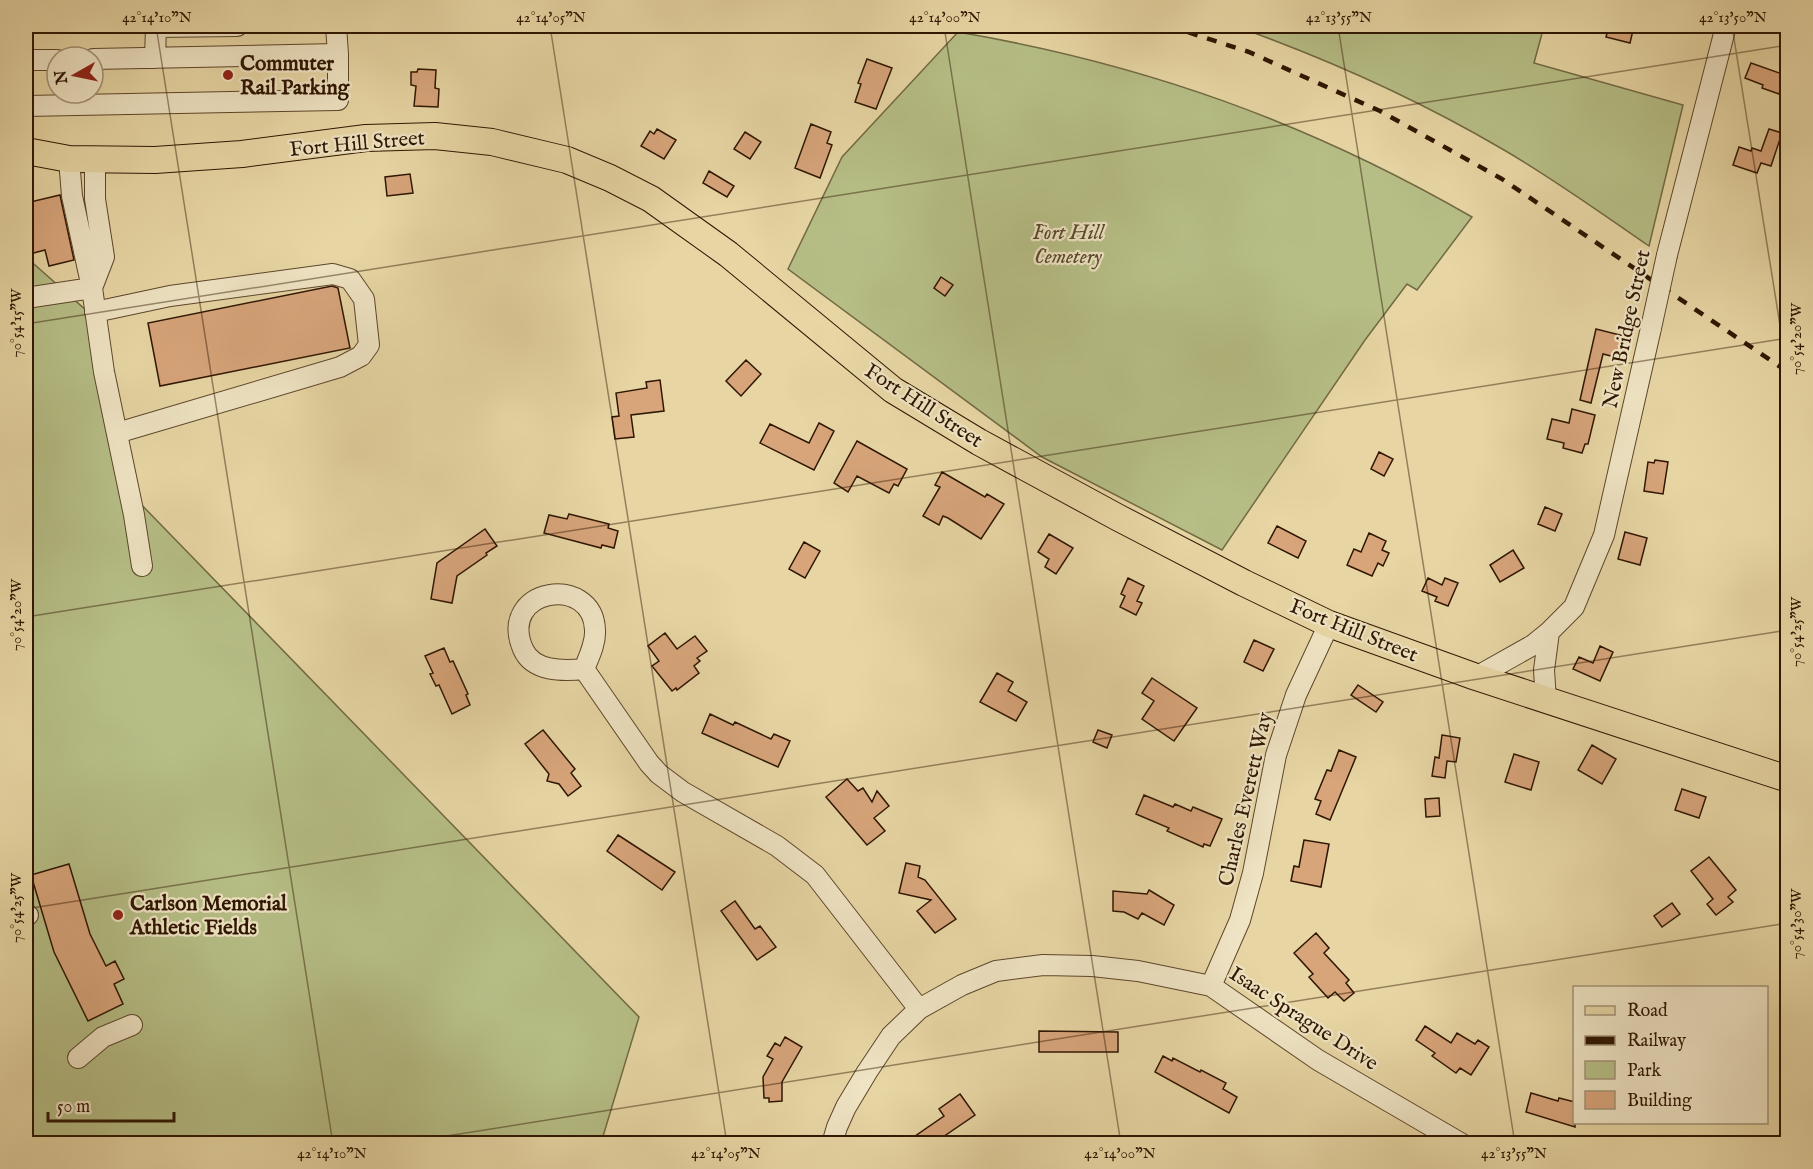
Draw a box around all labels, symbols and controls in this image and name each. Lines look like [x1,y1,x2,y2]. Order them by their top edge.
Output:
text: 42°14'10"N [122,8,192,27]
text: 42°14'05"N [516,8,586,27]
text: 42°14'00"N [909,8,981,27]
text: 42°13'55"N [1306,8,1372,27]
text: 42°13'50"N [1699,8,1767,27]
north arrow [45,45,105,105]
place label: Commuter Rail Parking [240,51,350,102]
text: N [51,68,73,86]
marker: Commuter Rail Parking [221,68,235,82]
street label: Fort Hill Street [288,125,426,164]
park label: Fort Hill Cemetery [1032,220,1106,271]
street label: New Bridge Street [1597,247,1657,411]
text: 70°54'15"W [7,288,26,357]
text: 70°54'20"W [1787,302,1806,375]
street label: Fort Hill Street [859,358,987,455]
text: 70°54'20"W [7,578,26,651]
street label: Fort Hill Street [1285,593,1421,669]
text: 70°54'25"W [1787,596,1806,667]
street label: Charles Everett Way [1213,709,1280,889]
text: 70°54'25"W [7,872,26,943]
text: 70°54'30"W [1787,888,1806,959]
place label: Carlson Memorial Athletic Fields [129,891,288,942]
marker: Carlson Memorial Athletic Fields [111,908,125,922]
street label: Isaac Sprague Drive [1224,961,1383,1078]
legend [1573,986,1768,1124]
text: Road [1627,1000,1668,1023]
text: Railway [1627,1030,1686,1053]
text: Park [1627,1060,1662,1083]
scale bar [48,1085,174,1123]
text: Building [1627,1090,1692,1113]
text: 50 m [57,1096,90,1119]
text: 42°14'10"N [297,1144,367,1163]
text: 42°14'05"N [691,1144,761,1163]
text: 42°14'00"N [1084,1144,1156,1163]
text: 42°13'55"N [1481,1144,1547,1163]

